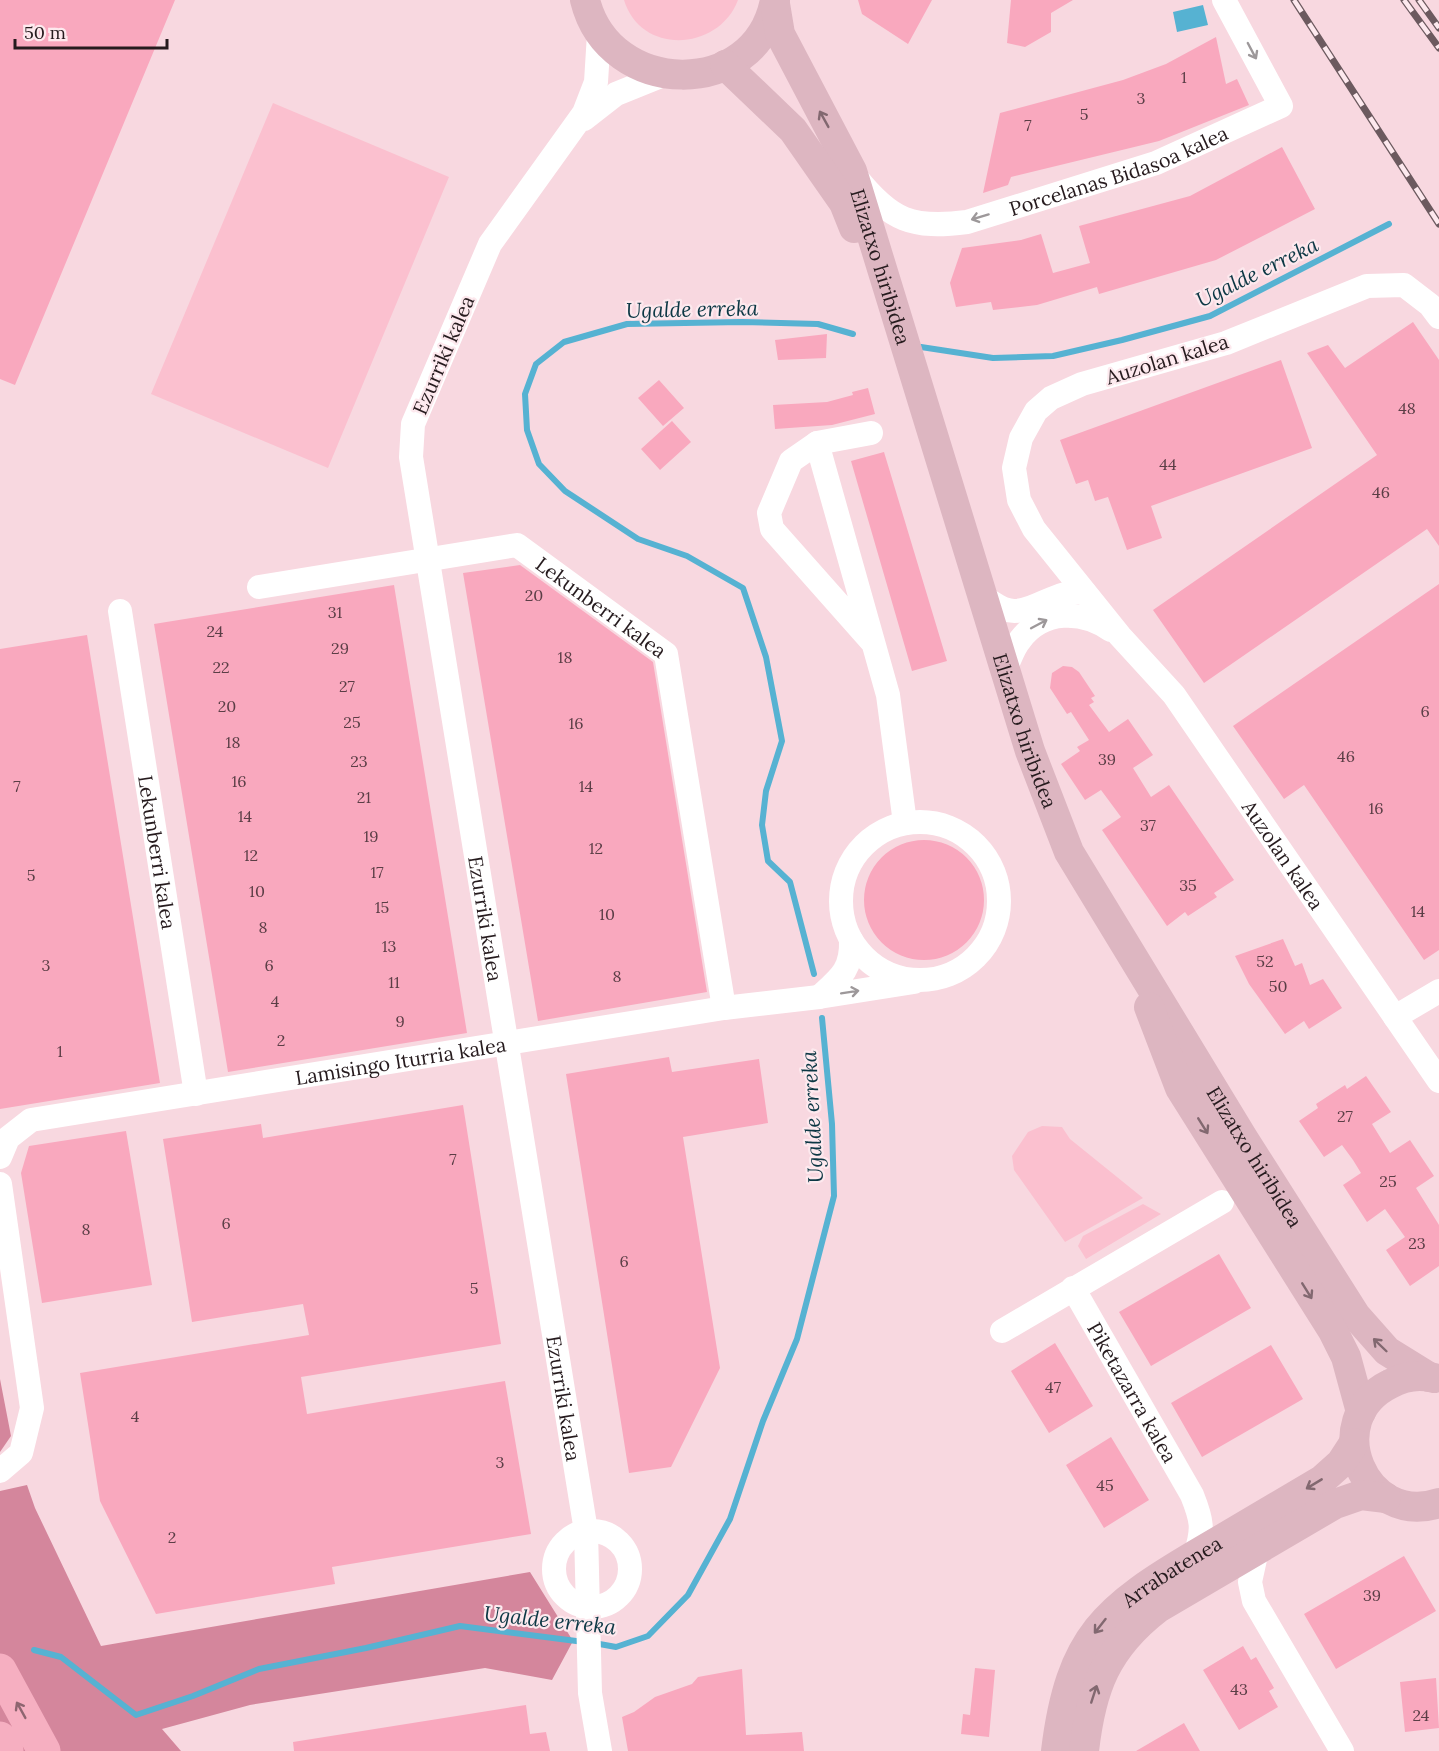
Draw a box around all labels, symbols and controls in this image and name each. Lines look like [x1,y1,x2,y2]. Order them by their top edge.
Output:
scale bar [15,12,166,50]
text: 50 m [24,21,66,44]
one-way arrow [1247,42,1258,60]
house number: 1 [1181,67,1187,87]
house number: 3 [1137,88,1146,108]
house number: 5 [1080,104,1088,124]
one-way arrow [818,111,830,128]
house number: 7 [1024,115,1032,135]
street label: Porcelanas Bidasoa kalea [1006,120,1232,221]
street label: Elizatxo hiribidea [846,185,917,347]
one-way arrow [971,213,990,224]
water label: Ugalde erreka [1192,231,1323,313]
street label: Ezurriki kalea [407,292,479,418]
water label: Ugalde erreka [626,294,759,324]
street label: Auzolan kalea [1102,328,1231,390]
house number: 48 [1398,398,1416,418]
house number: 44 [1159,454,1177,474]
house number: 46 [1372,482,1390,502]
street label: Lekunberri kalea [531,551,672,663]
house number: 20 [525,585,543,605]
house number: 31 [328,602,343,622]
one-way arrow [1030,618,1048,629]
house number: 24 [207,621,224,641]
house number: 29 [331,638,349,658]
house number: 18 [558,647,572,667]
street label: Elizatxo hiribidea [988,650,1063,811]
house number: 22 [212,657,230,677]
house number: 27 [339,676,356,696]
house number: 20 [218,696,236,716]
house number: 6 [1420,701,1430,721]
house number: 25 [343,712,361,732]
house number: 16 [568,713,584,733]
house number: 18 [226,732,240,752]
house number: 46 [1337,746,1355,766]
house number: 39 [1098,749,1116,769]
house number: 23 [350,751,368,771]
house number: 16 [231,771,247,791]
street label: Lekunberri kalea [133,773,182,931]
house number: 7 [13,776,21,796]
house number: 14 [579,776,594,796]
house number: 21 [357,787,371,807]
street label: Auzolan kalea [1237,794,1330,914]
house number: 16 [1368,798,1384,818]
house number: 14 [238,806,253,826]
house number: 37 [1140,815,1157,835]
house number: 19 [363,826,379,846]
house number: 12 [589,838,603,858]
house number: 12 [244,845,258,865]
street label: Ezurriki kalea [464,854,509,983]
house number: 17 [370,862,384,882]
house number: 5 [27,865,35,885]
house number: 35 [1179,875,1197,895]
house number: 10 [249,881,265,901]
house number: 15 [375,897,389,917]
house number: 14 [1411,901,1426,921]
house number: 10 [599,904,615,924]
house number: 8 [259,917,268,937]
house number: 13 [382,936,396,956]
house number: 52 [1256,951,1274,971]
house number: 3 [42,955,51,975]
house number: 6 [264,955,274,975]
house number: 8 [613,966,622,986]
house number: 11 [388,972,400,992]
house number: 50 [1269,976,1287,996]
one-way arrow [840,986,859,997]
house number: 4 [271,991,280,1011]
house number: 9 [395,1011,405,1031]
house number: 2 [277,1030,285,1050]
street label: Lamisingo Iturria kalea [293,1031,508,1090]
house number: 1 [57,1041,63,1061]
water label: Ugalde erreka [795,1050,829,1184]
street label: Elizatxo hiribidea [1202,1081,1309,1232]
house number: 27 [1337,1106,1354,1126]
one-way arrow [1198,1117,1210,1134]
house number: 7 [449,1149,457,1169]
house number: 25 [1379,1171,1397,1191]
house number: 6 [221,1213,231,1233]
house number: 8 [82,1219,91,1239]
house number: 23 [1408,1233,1426,1253]
house number: 6 [619,1251,629,1271]
house number: 5 [470,1278,478,1298]
one-way arrow [1301,1282,1314,1299]
street label: Piketazarra kalea [1083,1317,1183,1467]
street label: Ezurriki kalea [542,1334,587,1463]
one-way arrow [1373,1337,1388,1352]
house number: 47 [1045,1377,1062,1397]
house number: 4 [131,1406,140,1426]
house number: 3 [496,1452,505,1472]
house number: 45 [1096,1475,1114,1495]
one-way arrow [1306,1479,1323,1491]
house number: 2 [168,1527,176,1547]
street label: Arrabatenea [1116,1530,1226,1613]
house number: 39 [1363,1585,1381,1605]
water label: Ugalde erreka [483,1600,618,1640]
one-way arrow [1094,1618,1107,1634]
house number: 43 [1230,1679,1248,1699]
one-way arrow [1089,1685,1100,1704]
one-way arrow [15,1702,27,1719]
house number: 24 [1413,1705,1430,1725]

